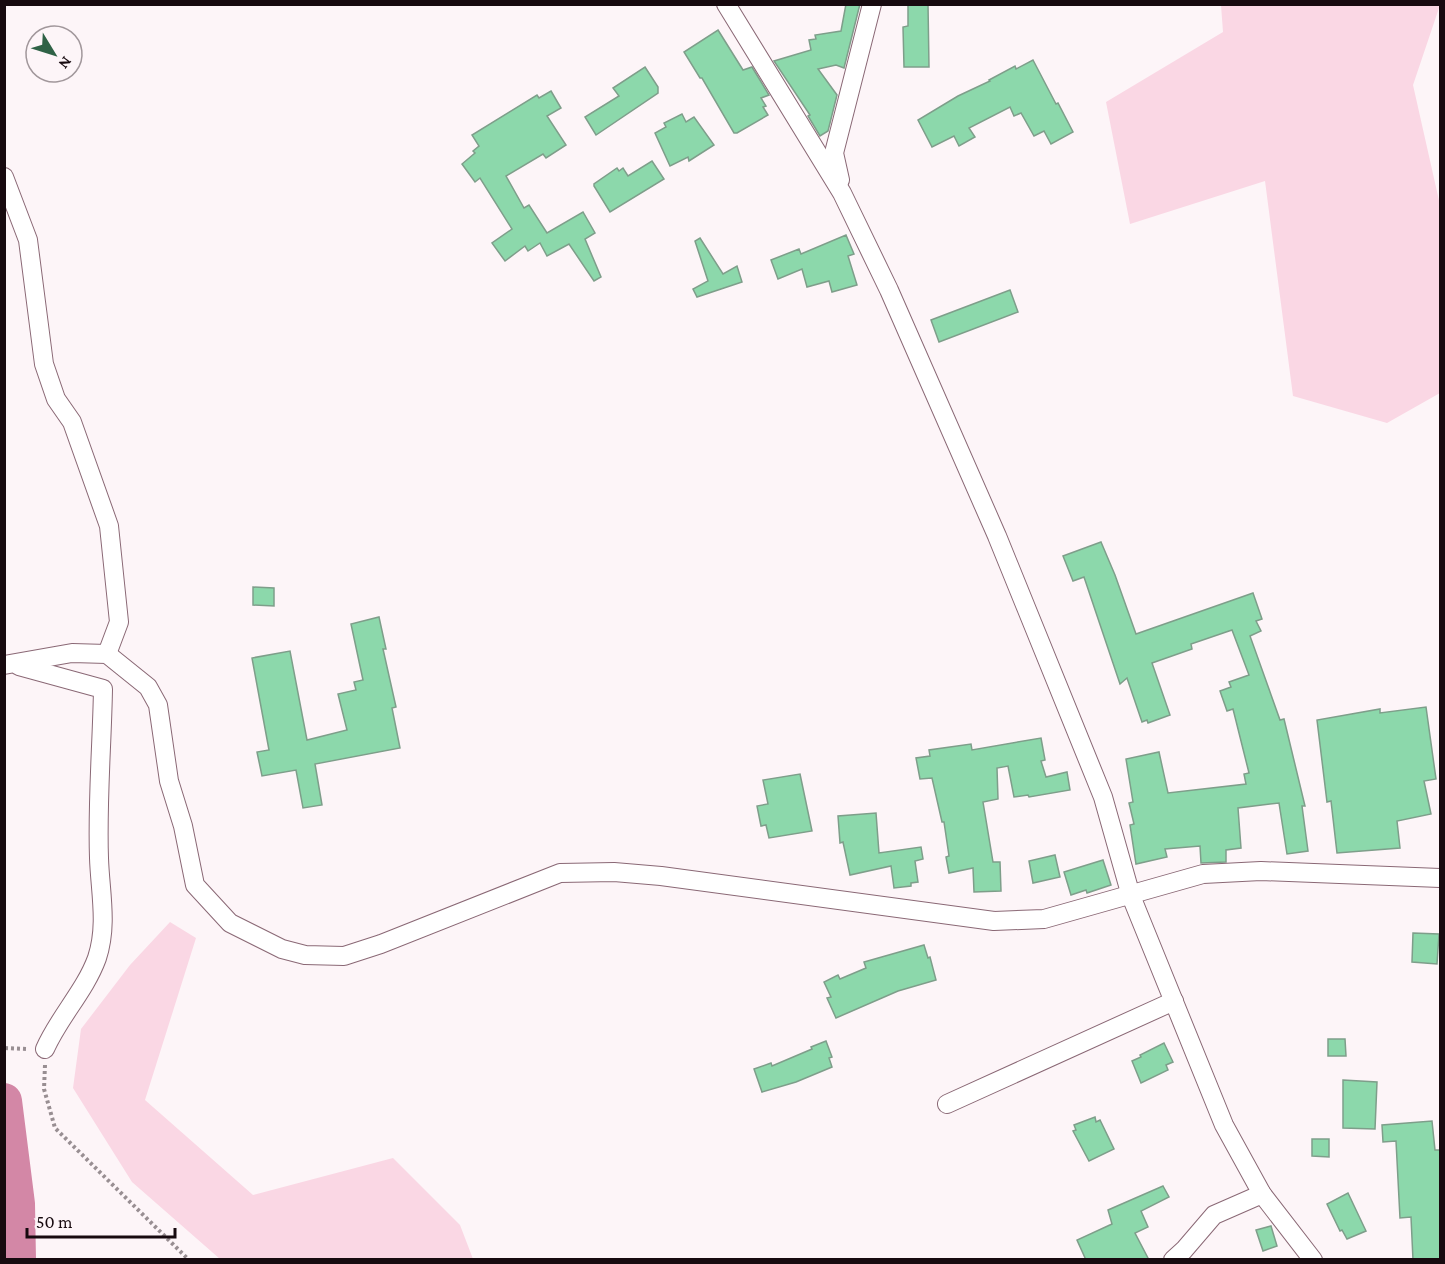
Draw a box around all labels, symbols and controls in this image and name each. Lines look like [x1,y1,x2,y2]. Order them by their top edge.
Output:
north arrow [24,24,84,84]
text: N [55,53,75,73]
scale bar [27,1201,176,1239]
text: 50 m [36,1212,73,1232]

